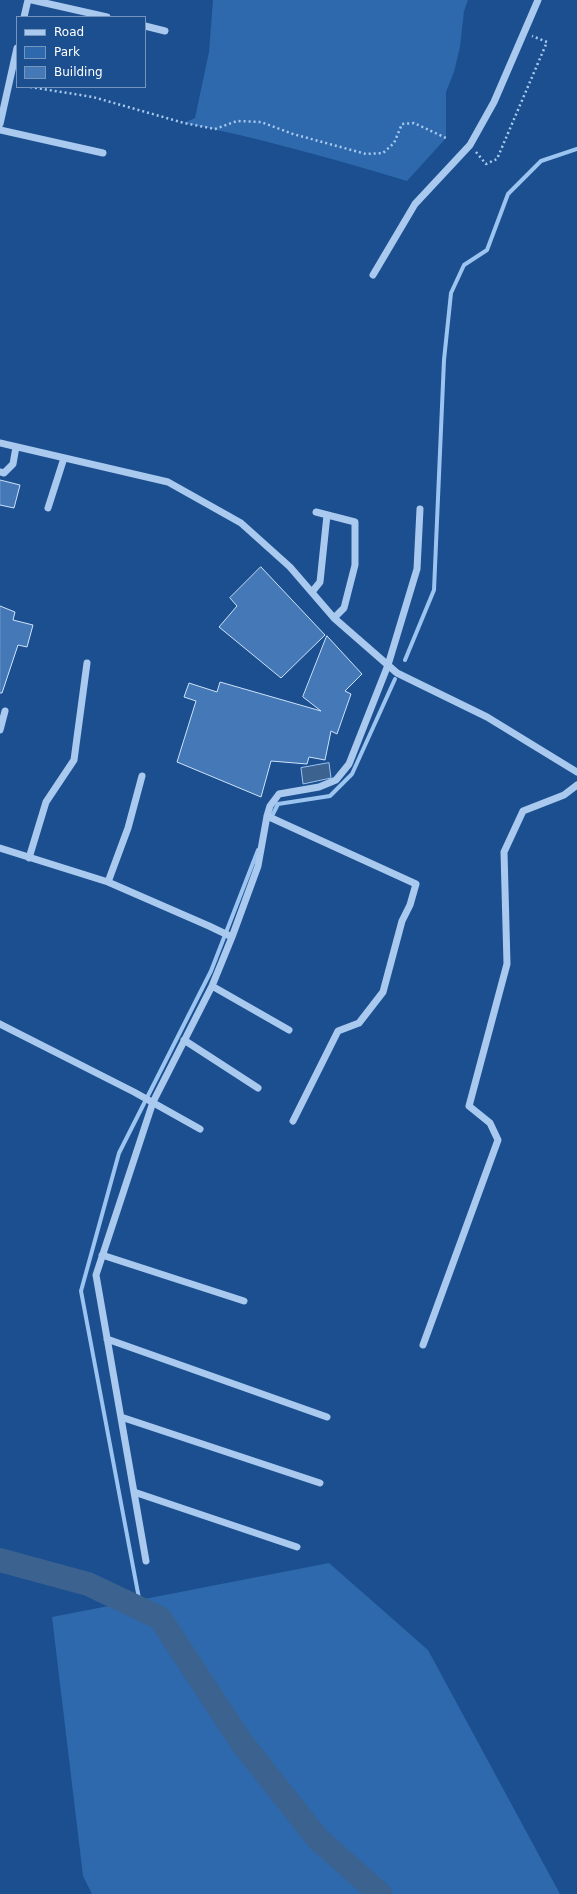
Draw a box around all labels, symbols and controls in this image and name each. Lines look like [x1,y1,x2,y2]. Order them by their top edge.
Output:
legend [16,16,146,88]
text: Road [54,25,84,39]
text: Park [54,45,80,59]
text: Building [54,65,103,79]

